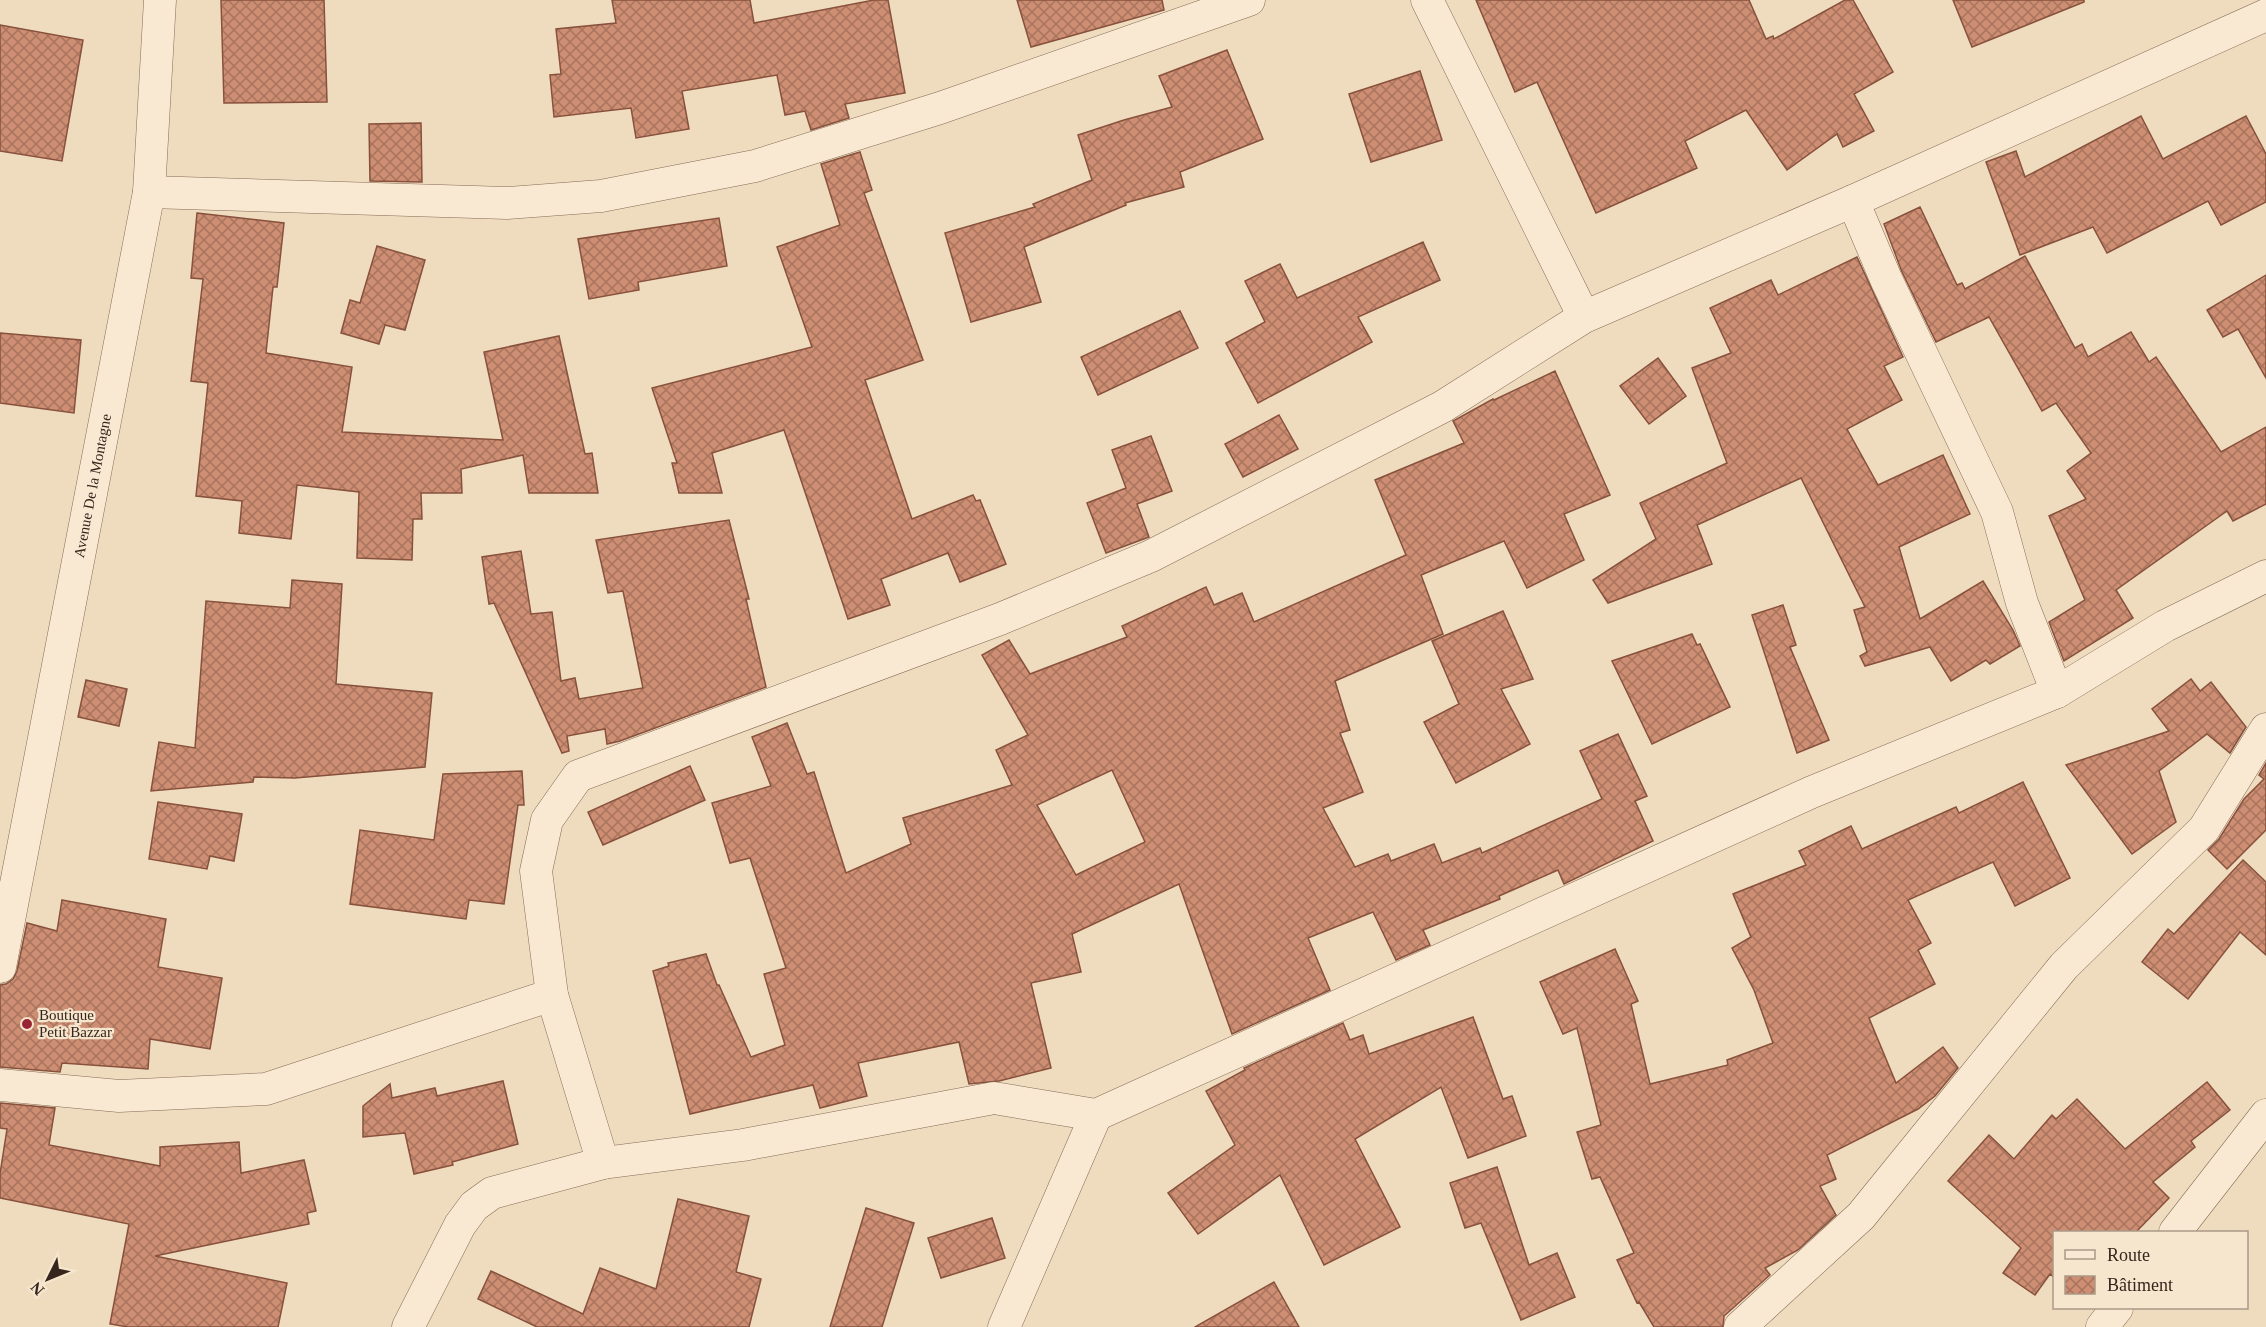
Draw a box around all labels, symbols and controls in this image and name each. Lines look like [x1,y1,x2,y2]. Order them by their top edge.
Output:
street label: Avenue De la Montagne [71,412,114,559]
place label: Boutique Petit Bazzar [39,1007,112,1040]
marker: Boutique Petit Bazzar [20,1017,34,1031]
legend [2053,1231,2248,1309]
text: Route [2107,1245,2150,1265]
north arrow [18,1249,78,1309]
text: Bâtiment [2107,1275,2173,1295]
text: N [27,1279,48,1299]

